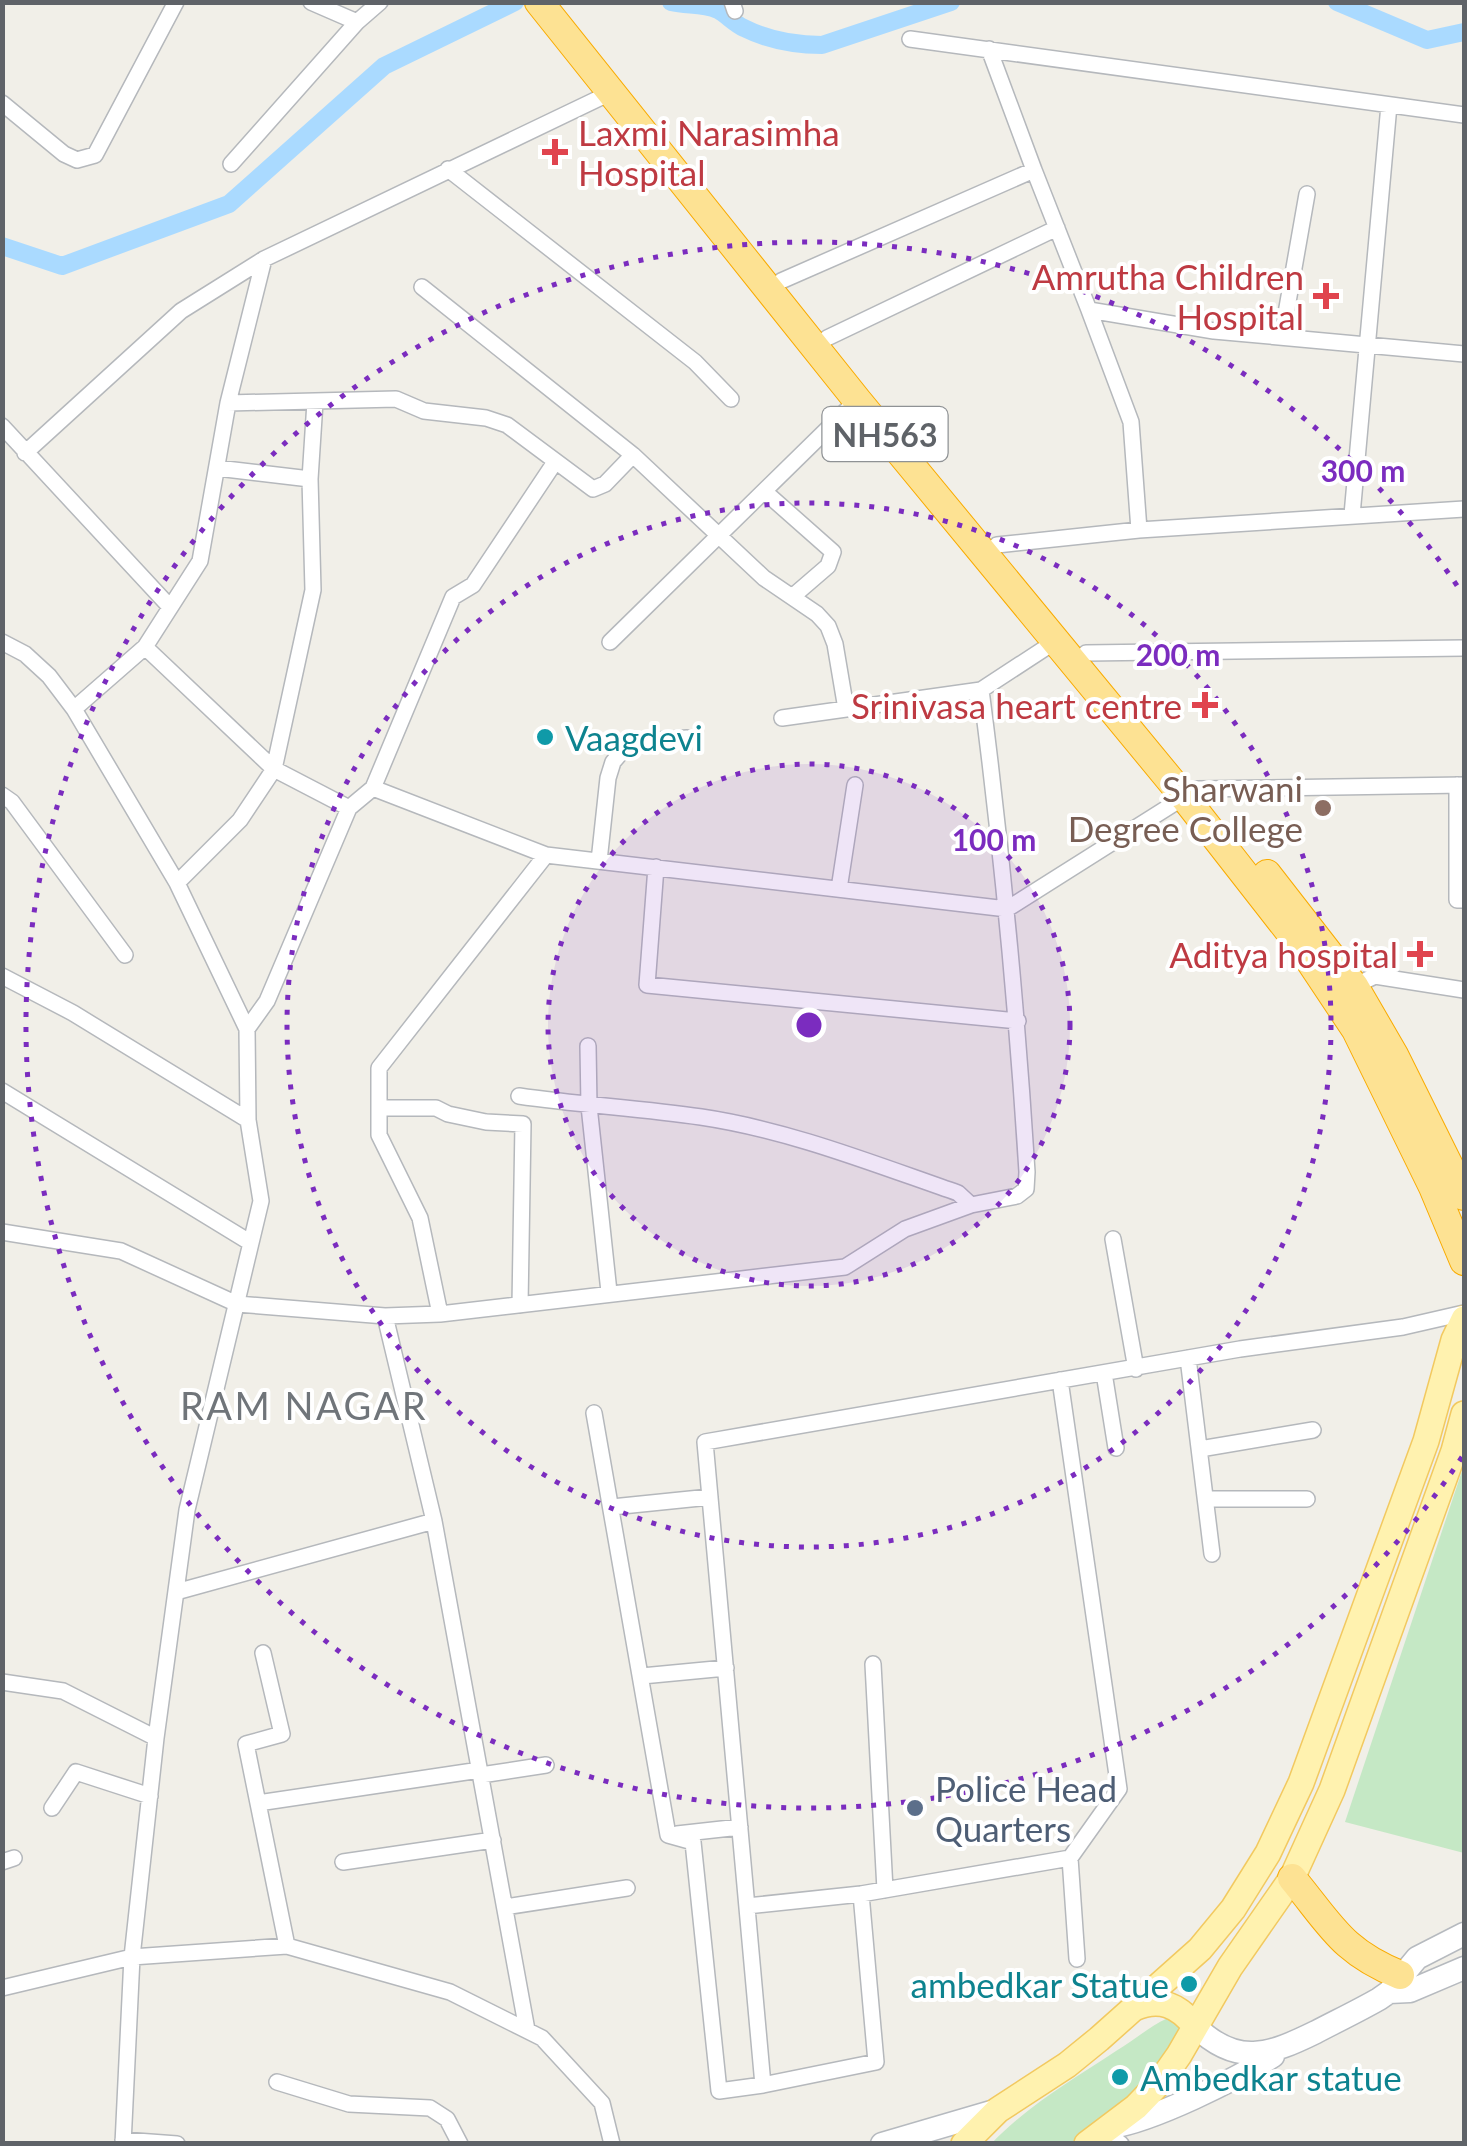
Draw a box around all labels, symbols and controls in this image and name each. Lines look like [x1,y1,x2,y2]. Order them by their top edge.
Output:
place label: Laxmi Narasimha Hospital [578,111,840,193]
marker: Laxmi Narasimha Hospital [542,139,568,165]
place label: Amrutha Children Hospital [1032,255,1304,337]
marker: Amrutha Children Hospital [1313,283,1339,309]
road number: NH563 [822,407,948,461]
text: 300 m [1321,452,1405,488]
text: 200 m [1136,636,1220,672]
place label: Srinivasa heart centre [851,684,1182,726]
marker: Srinivasa heart centre [1192,692,1218,718]
place label: Vaagdevi [565,716,703,758]
marker: Vaagdevi [534,726,556,748]
place label: Sharwani Degree College [1068,767,1303,849]
marker: Sharwani Degree College [1312,797,1334,819]
text: 100 m [952,821,1036,857]
place label: Aditya hospital [1169,933,1398,975]
marker: Aditya hospital [1407,941,1433,967]
centre of rings [791,1007,827,1043]
district label: RAM NAGAR [180,1382,428,1428]
place label: Police Head Quarters [935,1767,1117,1849]
marker: Police Head Quarters [904,1797,926,1819]
place label: ambedkar Statue [911,1963,1169,2005]
marker: ambedkar Statue [1178,1973,1200,1995]
place label: Ambedkar statue [1140,2056,1402,2098]
marker: Ambedkar statue [1109,2066,1131,2088]

